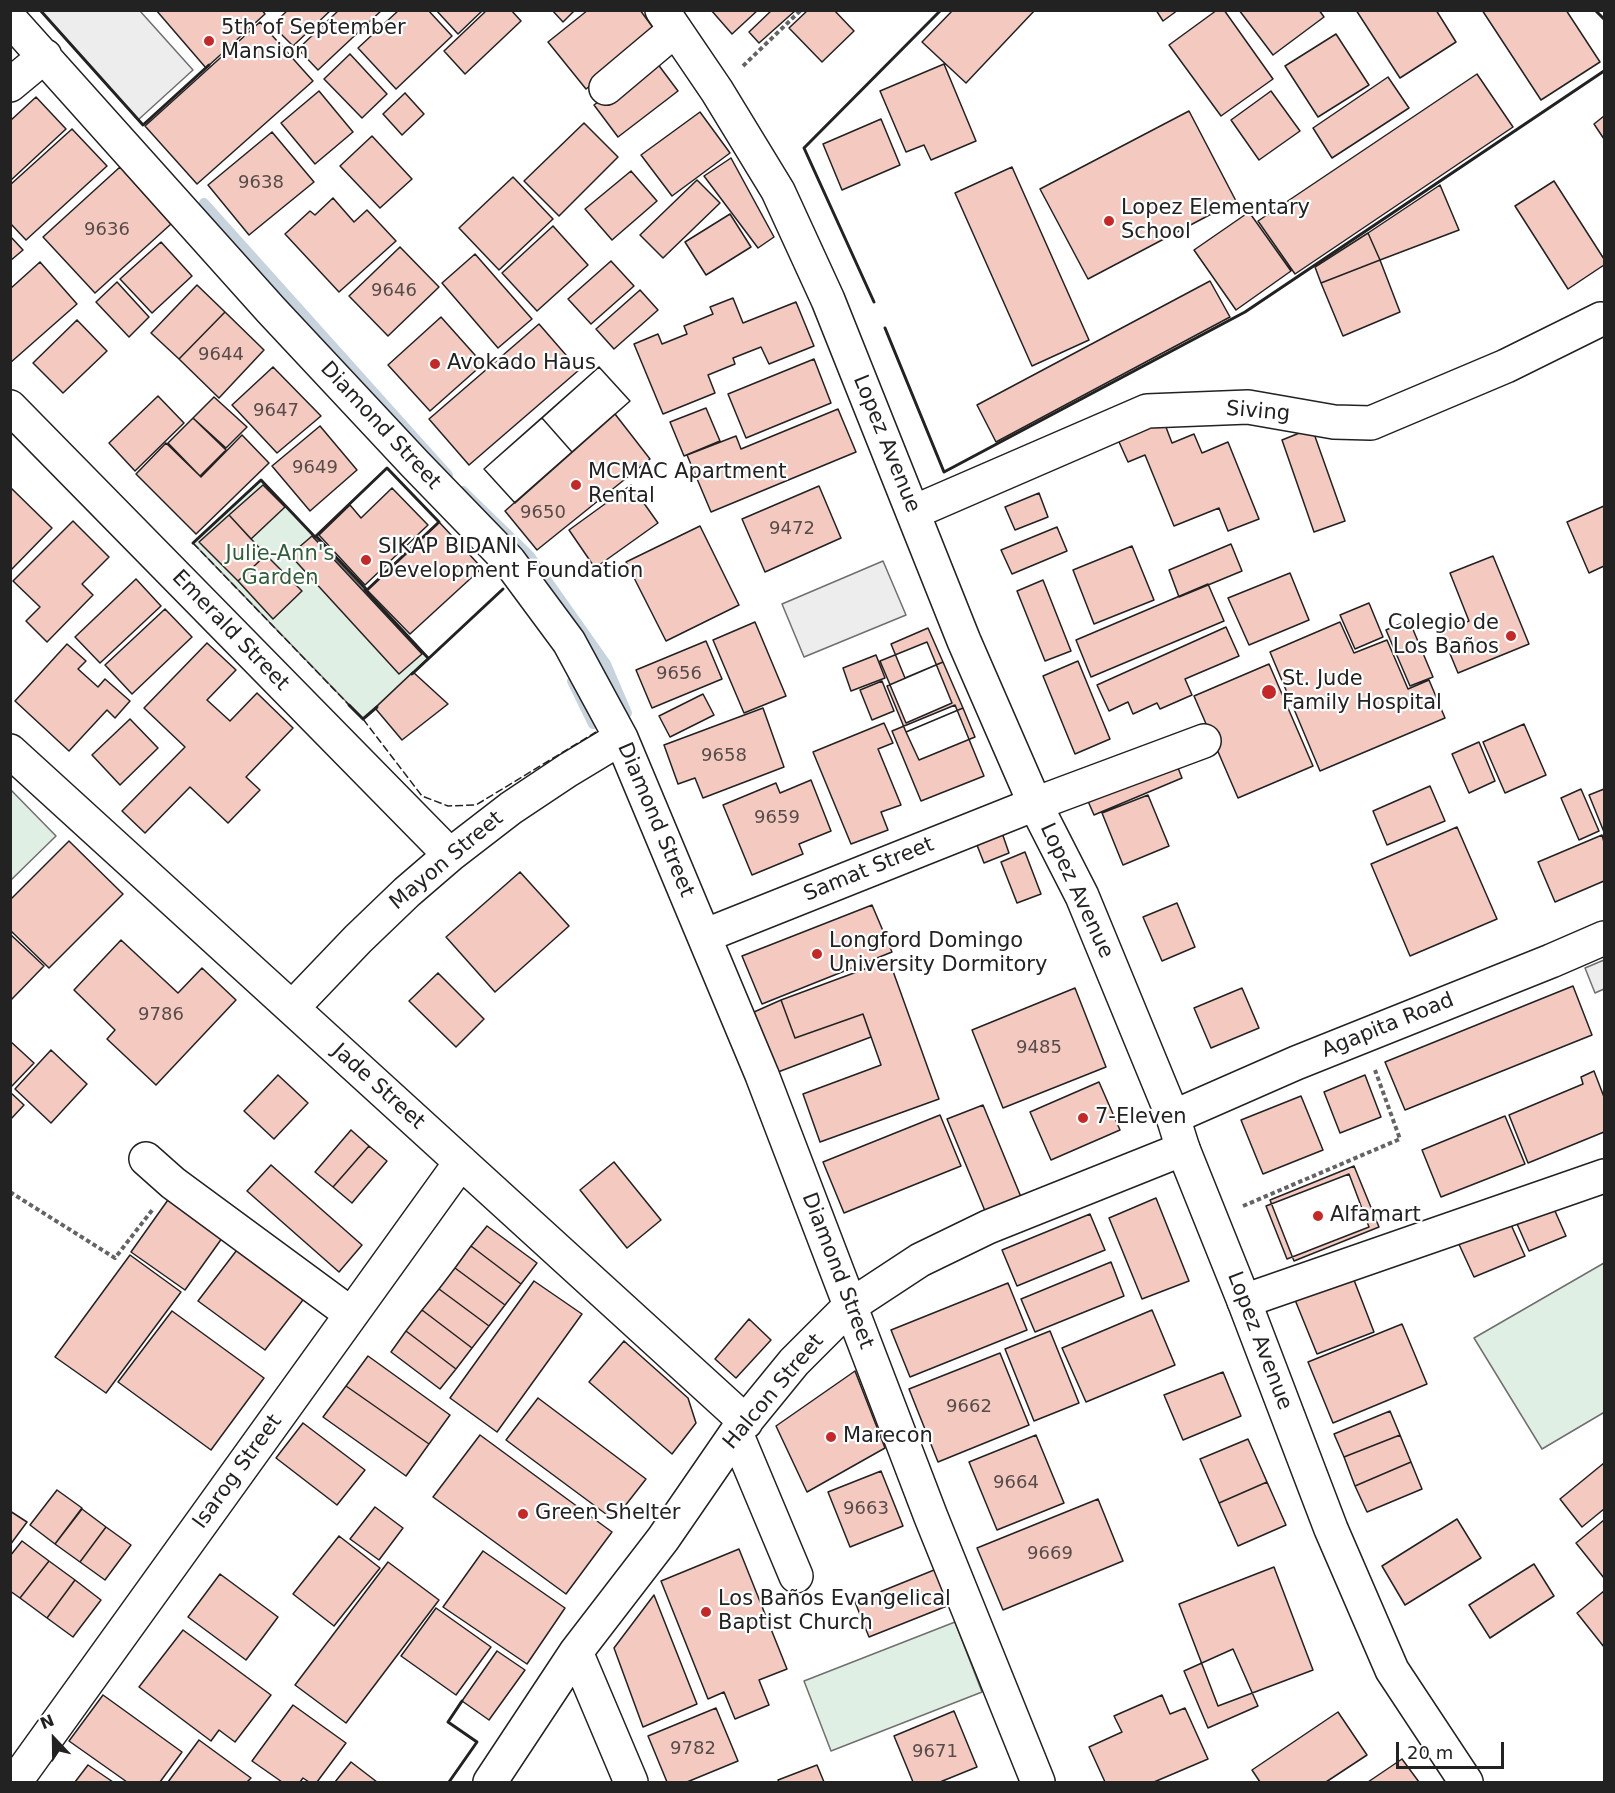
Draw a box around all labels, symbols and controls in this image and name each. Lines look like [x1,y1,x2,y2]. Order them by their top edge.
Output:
place label: 5th of September Mansion [221,16,406,66]
marker: 5th of September Mansion [202,34,216,48]
house number: 9638 [238,172,284,194]
place label: Lopez Elementary School [1121,196,1310,246]
marker: Lopez Elementary School [1102,214,1116,228]
house number: 9636 [84,219,130,241]
house number: 9646 [371,280,417,302]
house number: 9644 [198,344,244,366]
place label: Avokado Haus [447,351,596,377]
street label: Diamond Street [314,357,446,495]
marker: Avokado Haus [428,357,442,371]
street label: Lopez Avenue [847,372,925,516]
street label: Siving [1225,397,1291,427]
house number: 9647 [253,400,299,422]
house number: 9649 [292,457,338,479]
place label: MCMAC Apartment Rental [588,460,787,510]
marker: MCMAC Apartment Rental [569,478,583,492]
house number: 9650 [520,502,566,524]
house number: 9472 [769,518,815,540]
place label: SIKAP BIDANI Development Foundation [378,535,643,585]
park label: Julie-Ann's Garden [226,542,334,592]
marker: SIKAP BIDANI Development Foundation [359,553,373,567]
street label: Emerald Street [166,565,294,697]
place label: Colegio de Los Baños [1388,611,1499,661]
marker: Colegio de Los Baños [1504,629,1518,643]
house number: 9656 [656,663,702,685]
place label: St. Jude Family Hospital [1282,667,1442,717]
marker: St. Jude Family Hospital [1260,683,1278,701]
street label: Diamond Street [611,739,699,901]
house number: 9658 [701,745,747,767]
street label: Mayon Street [385,806,509,916]
house number: 9659 [754,807,800,829]
street label: Lopez Avenue [1034,819,1118,963]
street label: Samat Street [800,832,938,908]
place label: Longford Domingo University Dormitory [829,929,1047,979]
marker: Longford Domingo University Dormitory [810,947,824,961]
street label: Agapita Road [1318,988,1458,1064]
house number: 9786 [138,1004,184,1026]
house number: 9485 [1016,1037,1062,1059]
street label: Jade Street [327,1039,429,1135]
place label: 7-Eleven [1095,1105,1187,1131]
marker: 7-Eleven [1076,1111,1090,1125]
street label: Diamond Street [796,1189,878,1353]
place label: Alfamart [1330,1203,1421,1229]
marker: Alfamart [1311,1209,1325,1223]
street label: Lopez Avenue [1221,1268,1297,1414]
street label: Halcon Street [718,1329,830,1455]
house number: 9662 [946,1396,992,1418]
street label: Isarog Street [188,1410,288,1534]
place label: Marecon [843,1424,933,1450]
marker: Marecon [824,1430,838,1444]
house number: 9664 [993,1472,1039,1494]
house number: 9663 [843,1498,889,1520]
place label: Green Shelter [535,1501,680,1527]
marker: Green Shelter [516,1507,530,1521]
house number: 9669 [1027,1543,1073,1565]
place label: Los Baños Evangelical Baptist Church [718,1587,951,1637]
marker: Los Baños Evangelical Baptist Church [699,1605,713,1619]
north arrow [24,1709,84,1769]
text: N [37,1711,57,1733]
scale bar [1399,1730,1507,1768]
house number: 9782 [670,1738,716,1760]
house number: 9671 [912,1741,958,1763]
text: 20 m [1407,1742,1453,1763]

